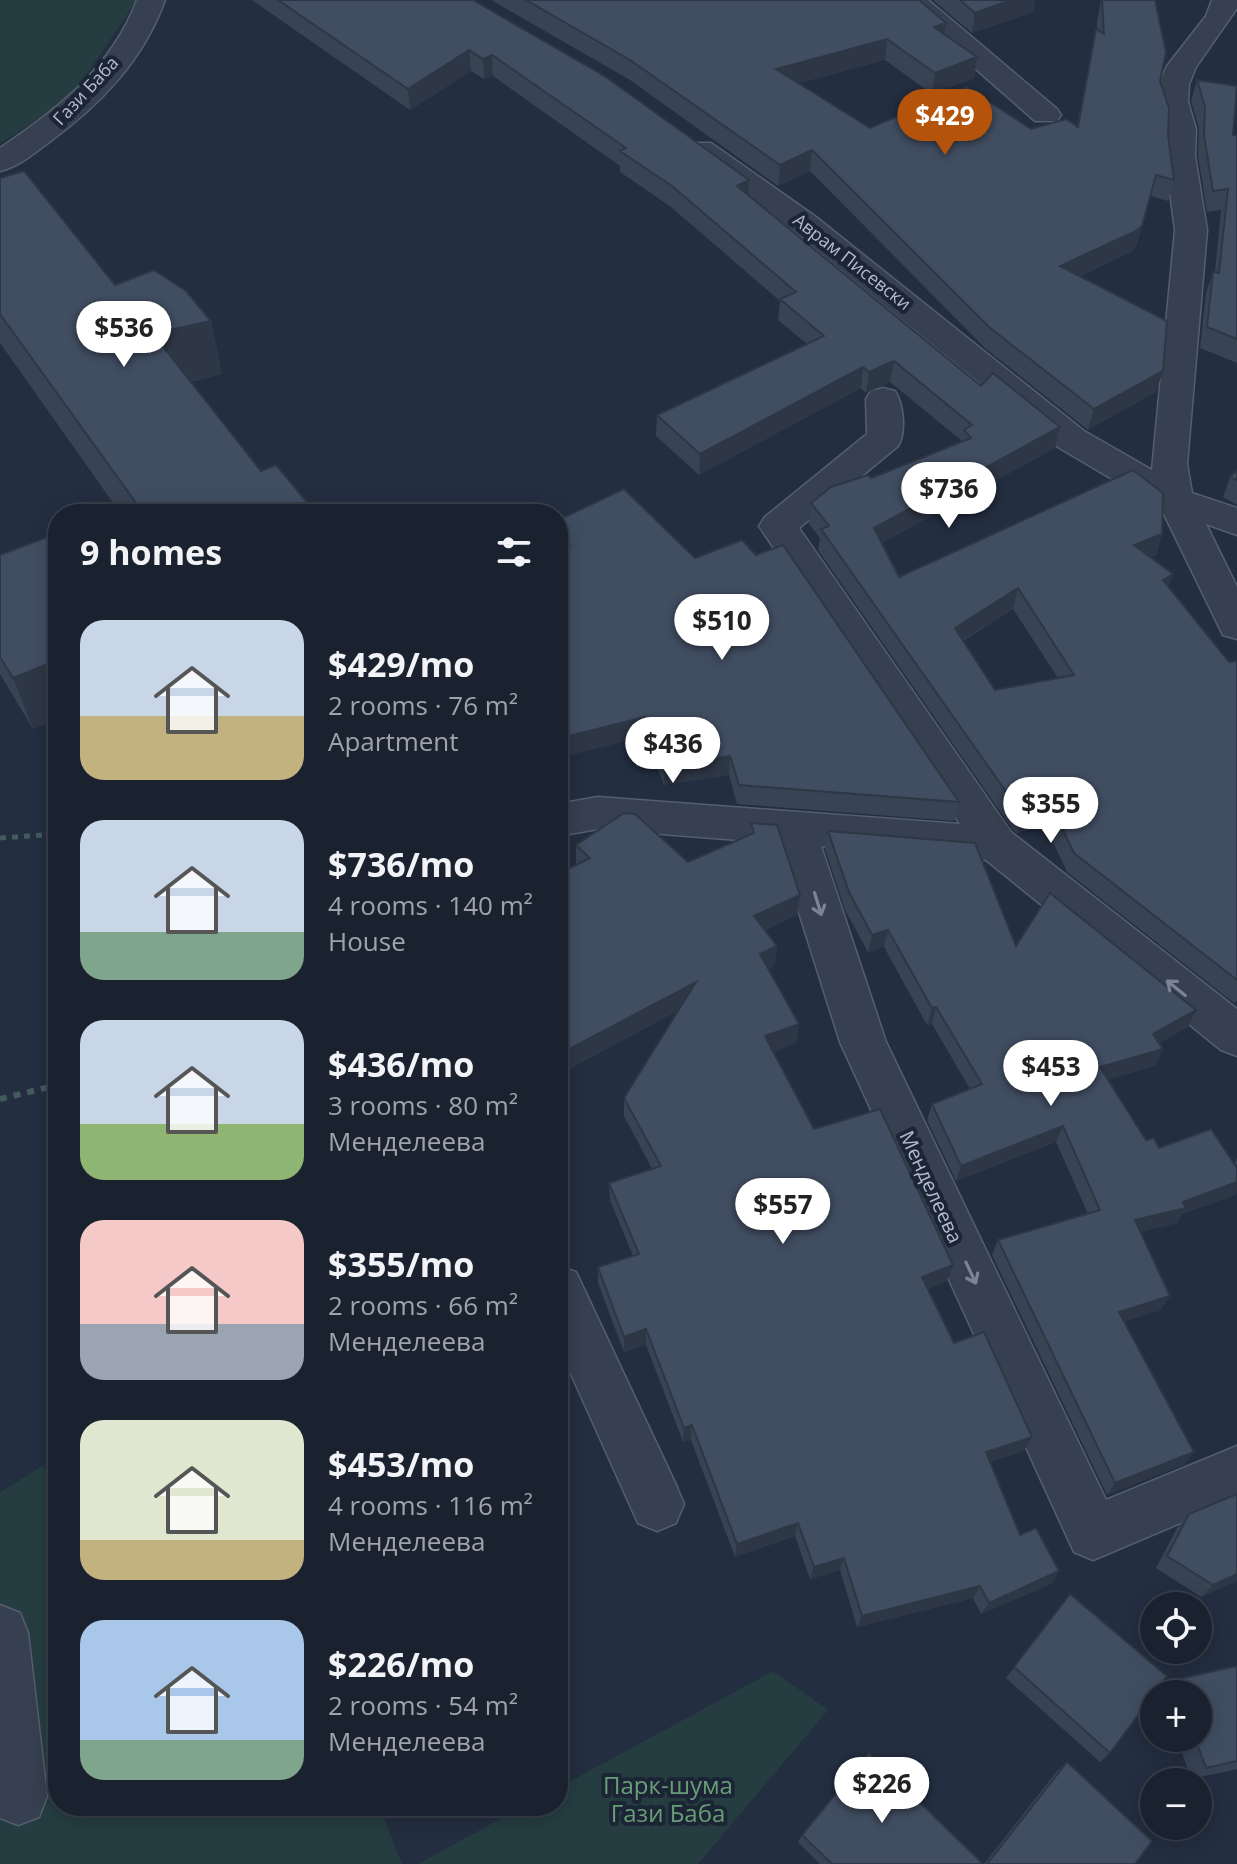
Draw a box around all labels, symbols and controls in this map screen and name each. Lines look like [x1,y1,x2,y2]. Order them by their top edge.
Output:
street label: Гази Баба [47,51,123,130]
pin: $429 [898,89,992,157]
text: $429 [915,97,975,133]
street label: Аврам Писевски [789,208,917,315]
pin: $536 [77,301,171,369]
text: $536 [94,309,154,345]
pin: $736 [902,462,996,530]
text: $736 [919,470,979,506]
text: 9 homes [80,529,222,575]
icon: filters [492,530,536,574]
pin: $510 [675,594,769,662]
text: $510 [692,602,752,638]
text: $429/mo [328,641,474,687]
icon: home [144,652,240,748]
text: 2 rooms · 76 m² [328,687,518,723]
pin: $436 [626,717,720,785]
text: Apartment [328,723,459,759]
text: $436 [643,725,703,761]
pin: $355 [1004,777,1098,845]
text: $355 [1021,785,1081,821]
text: $736/mo [328,841,474,887]
icon: home [144,852,240,948]
text: 4 rooms · 140 m² [328,887,533,923]
one-way arrow [811,891,826,917]
text: House [328,923,406,959]
one-way arrow [1166,979,1187,996]
pin: $453 [1004,1040,1098,1108]
text: $436/mo [328,1041,474,1087]
text: $453 [1021,1048,1081,1084]
icon: home [144,1052,240,1148]
text: 3 rooms · 80 m² [328,1087,518,1123]
text: Менделеева [328,1123,485,1159]
street label: Менделеева [894,1126,969,1247]
pin: $557 [736,1178,830,1246]
text: $557 [753,1186,813,1222]
text: $355/mo [328,1241,474,1287]
icon: home [144,1252,240,1348]
one-way arrow [964,1261,979,1285]
text: 2 rooms · 66 m² [328,1287,518,1323]
text: Менделеева [328,1323,485,1359]
text: $453/mo [328,1441,474,1487]
icon: home [144,1452,240,1548]
text: 4 rooms · 116 m² [328,1487,533,1523]
text: Менделеева [328,1523,485,1559]
map controls [1140,1592,1212,1840]
button: locate [1140,1592,1212,1664]
text: $226/mo [328,1641,474,1687]
icon: home [144,1652,240,1748]
button: + [1140,1680,1212,1752]
text: 2 rooms · 54 m² [328,1687,518,1723]
text: Менделеева [328,1723,485,1759]
pin: $226 [835,1757,929,1825]
text: $226 [852,1765,912,1801]
park label: Парк-шума Гази Баба [603,1768,733,1829]
button: − [1140,1768,1212,1840]

